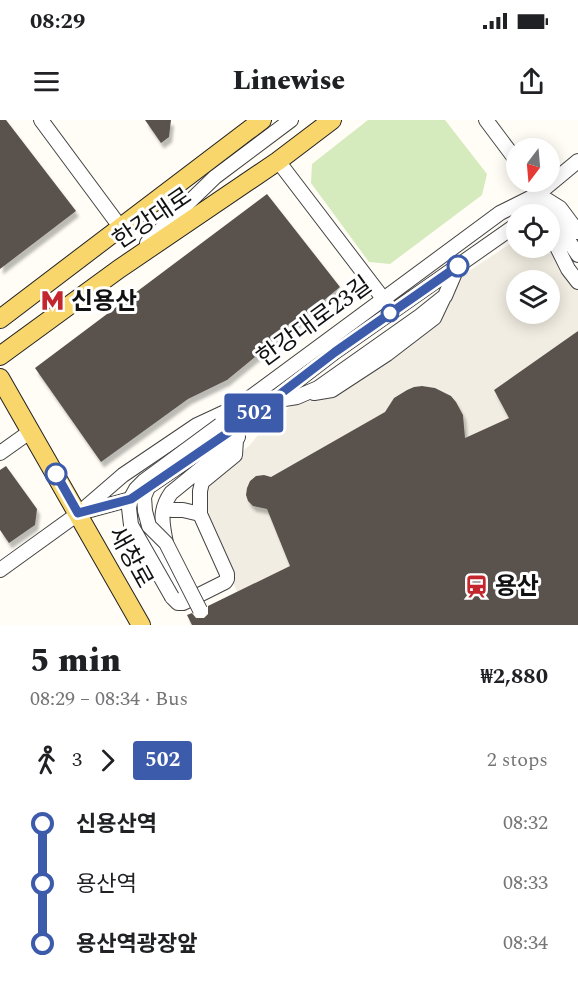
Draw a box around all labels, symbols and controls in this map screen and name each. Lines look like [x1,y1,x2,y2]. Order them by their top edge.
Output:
text: 08:29 [30,5,85,38]
text: Linewise [233,60,345,102]
icon: menu [30,65,63,98]
icon: share [515,65,548,98]
north arrow [506,138,560,192]
map controls [506,138,560,324]
street label: 한강대로 [106,179,199,258]
button: locate [506,204,560,258]
unlabelled marker [447,255,469,277]
street label: 한강대로23길 [250,268,380,376]
button: layers [506,270,560,324]
place label: 신용산 [71,284,137,320]
metro station icon: 신용산 [40,288,66,314]
unlabelled marker [381,304,399,322]
line badge: 502 [220,394,288,432]
text: 502 [236,397,272,429]
unlabelled marker [45,463,67,485]
street label: 새창로 [98,520,162,595]
place label: 용산 [495,569,539,605]
station icon: 용산 [464,573,490,599]
text: 5 min [30,636,121,686]
text: ₩2,880 [480,660,548,693]
text: 08:29 – 08:34 · Bus [30,684,188,714]
icon: walk [30,744,63,777]
icon: forward [91,744,124,777]
text: 502 [145,744,180,776]
text: 3 [72,745,82,775]
text: 2 stops [487,745,548,775]
text: 신용산역 [76,808,157,841]
text: 08:32 [503,808,548,838]
text: 용산역 [76,868,137,901]
text: 08:33 [503,868,548,898]
text: 용산역광장앞 [76,928,197,961]
text: 08:34 [503,928,548,958]

